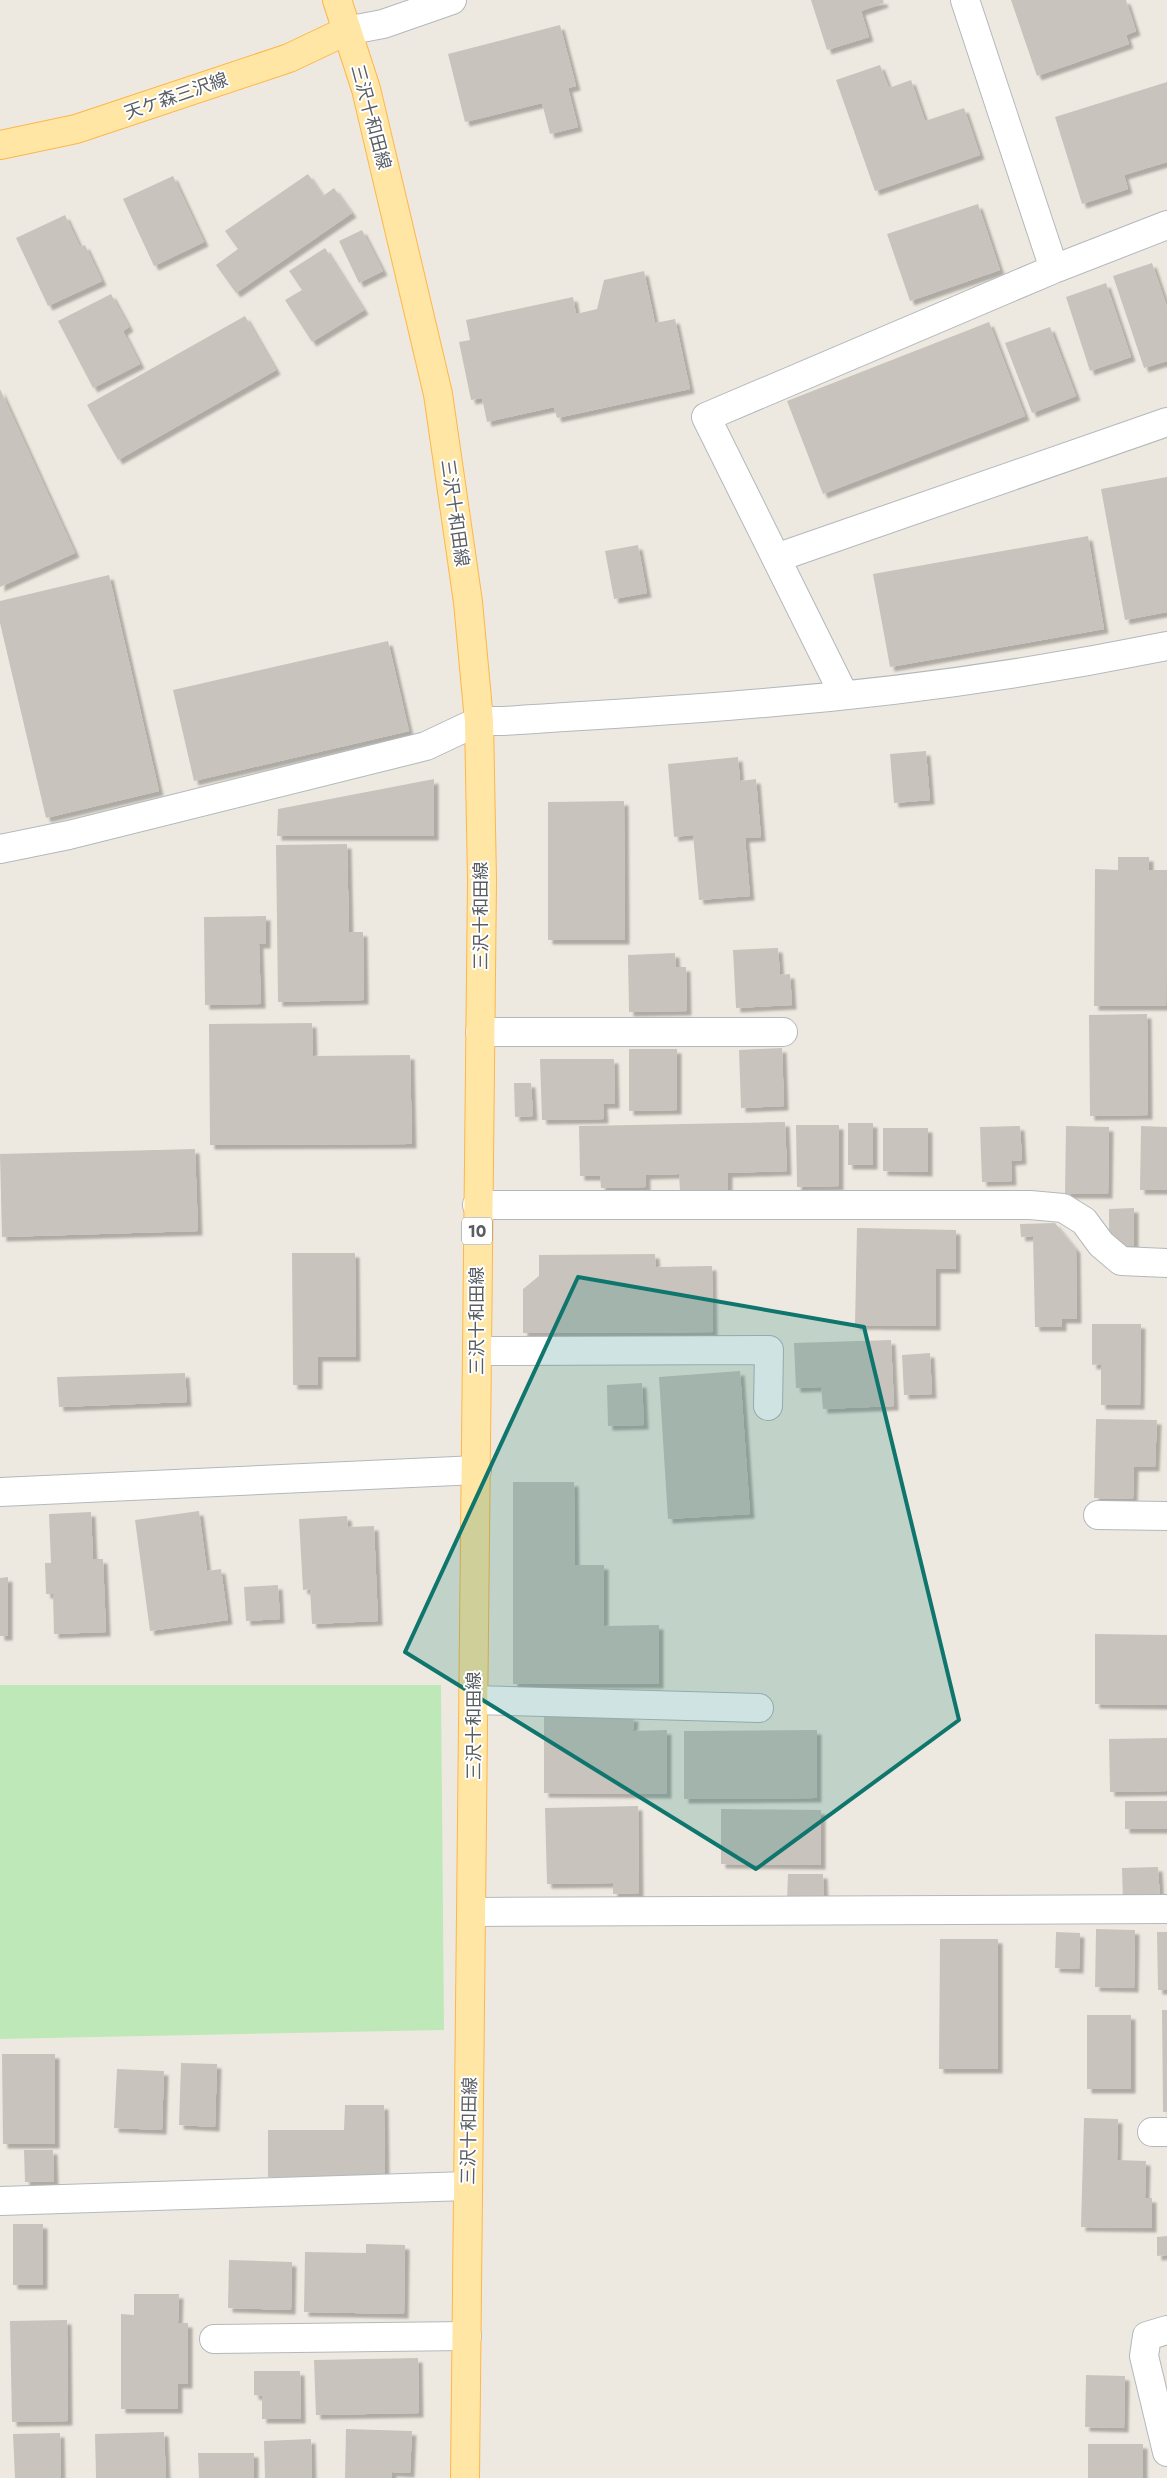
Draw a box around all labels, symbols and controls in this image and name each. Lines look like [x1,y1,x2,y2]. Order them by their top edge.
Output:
street label: 三沢十和田線 [344,61,398,173]
street label: 天ケ森三沢線 [121,66,231,126]
street label: 三沢十和田線 [435,458,475,568]
street label: 三沢十和田線 [468,862,494,970]
road number: 10 [462,1218,492,1244]
street label: 三沢十和田線 [464,1267,490,1375]
street label: 三沢十和田線 [461,1672,487,1780]
street label: 三沢十和田線 [455,2077,483,2185]

